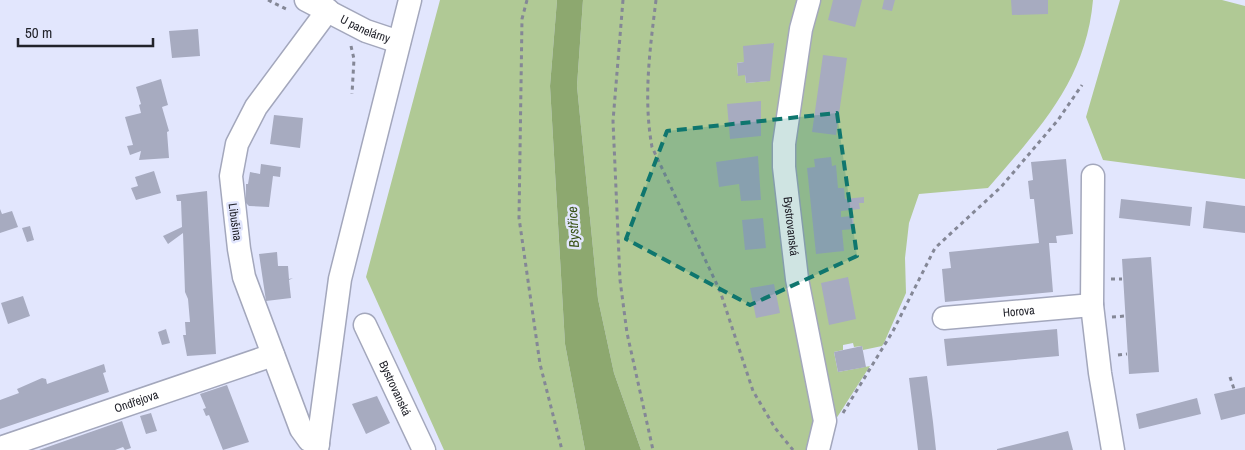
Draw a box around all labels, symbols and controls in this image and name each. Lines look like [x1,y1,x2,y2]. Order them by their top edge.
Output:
street label: U panelárny [337,11,392,47]
scale bar [18,15,152,47]
text: 50 m [25,22,52,43]
street label: Bystrovanská [780,196,802,257]
street label: Libušina [224,202,246,242]
water label: Bystřice [563,206,583,248]
street label: Horova [1002,302,1036,321]
street label: Bystrovanská [375,358,415,419]
street label: Ondřejova [112,386,161,416]

